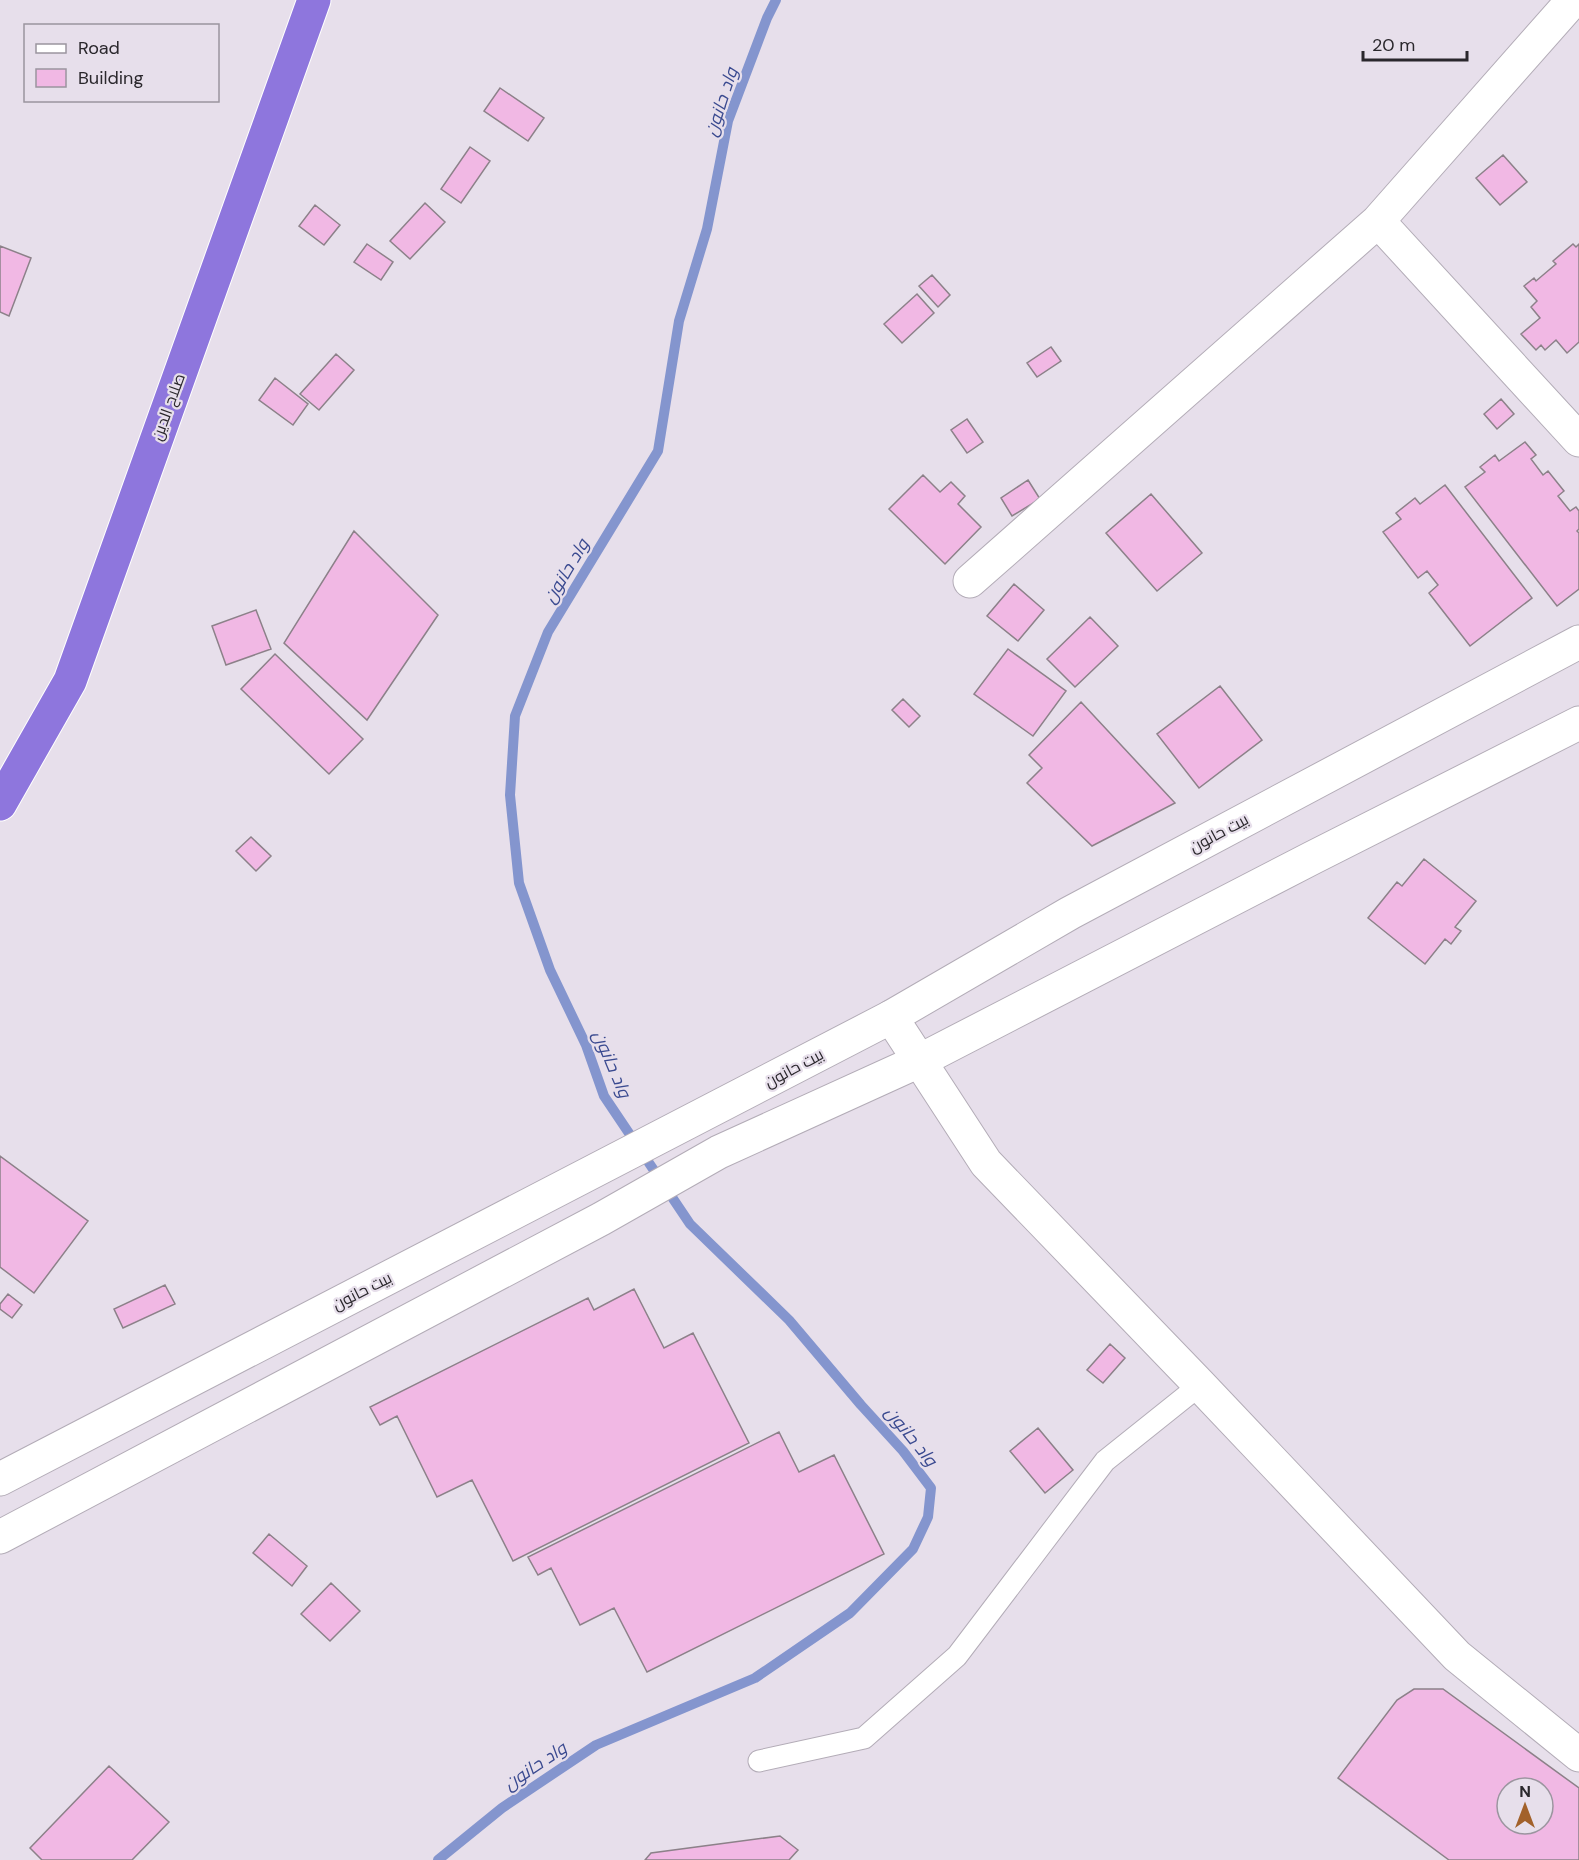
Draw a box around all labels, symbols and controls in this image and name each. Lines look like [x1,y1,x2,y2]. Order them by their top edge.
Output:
legend [24,24,219,102]
scale bar [1363,24,1466,62]
text: 20 m [1372,33,1415,57]
text: Road [78,36,120,60]
water label: واد حانون [699,63,744,139]
text: Building [78,66,143,90]
street label: صلاح الدين [146,370,191,444]
water label: واد حانون [537,533,595,608]
street label: بيت حانون [1186,809,1252,857]
water label: واد حانون [587,1027,637,1102]
street label: بيت حانون [761,1044,827,1092]
street label: بيت حانون [329,1267,395,1315]
water label: واد حانون [879,1401,943,1472]
water label: واد حانون [499,1736,572,1796]
north arrow [1495,1776,1555,1836]
text: N [1519,1781,1531,1802]

